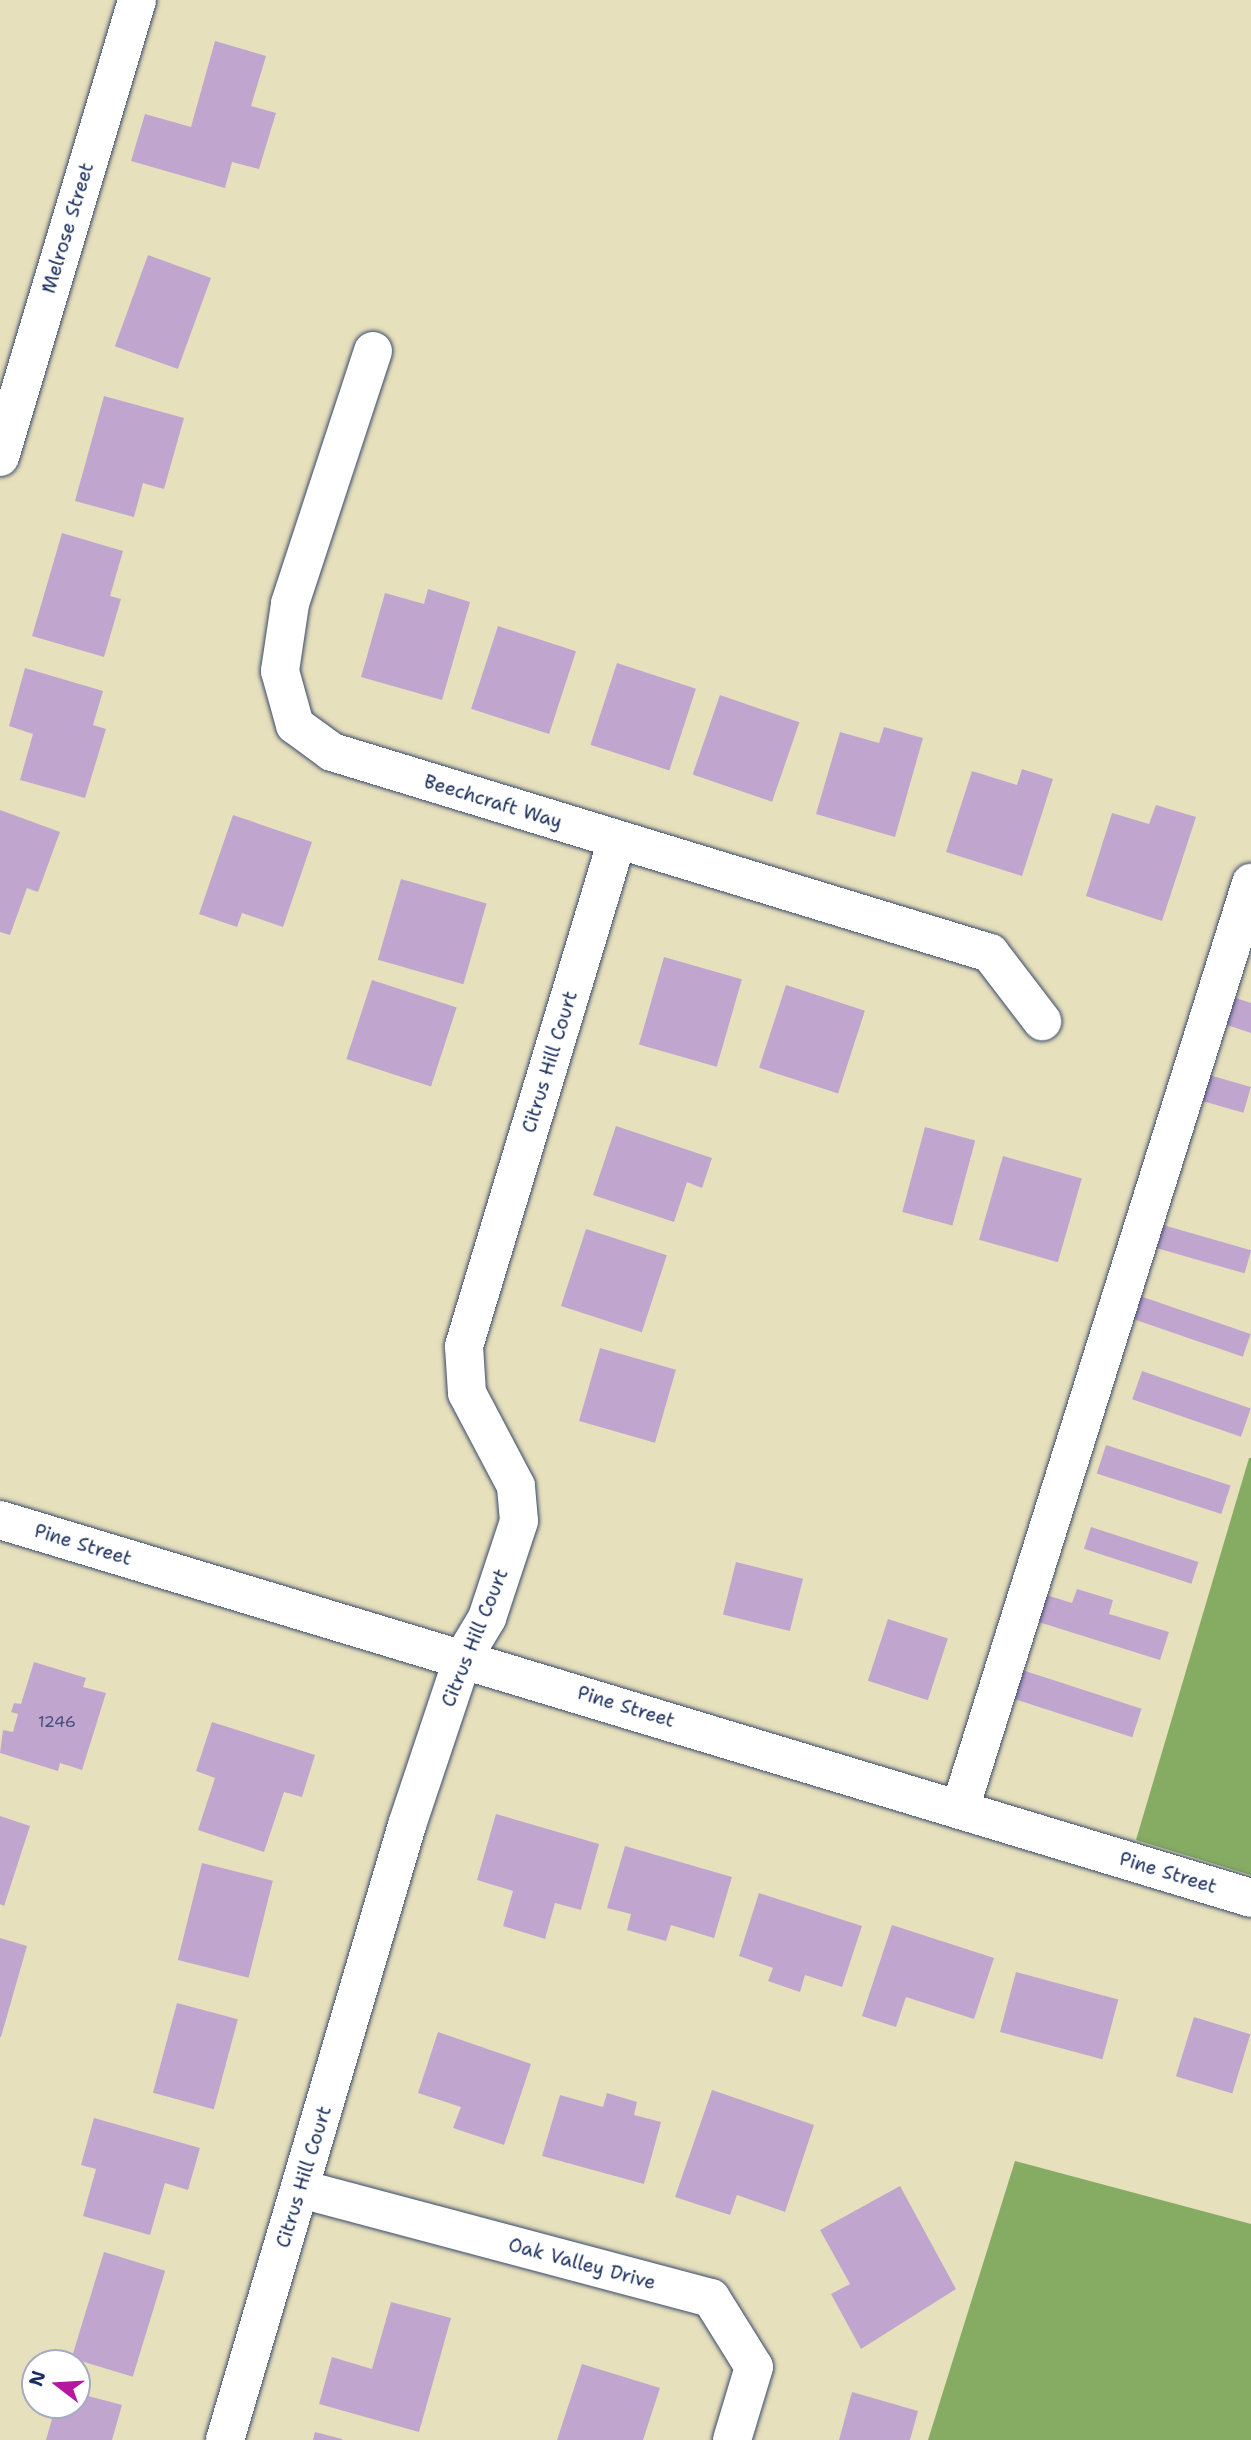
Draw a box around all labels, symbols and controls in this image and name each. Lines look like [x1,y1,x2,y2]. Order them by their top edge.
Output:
street label: Melrose Street [37,160,99,296]
street label: Beechcraft Way [421,770,565,834]
street label: Citrus Hill Court [518,988,582,1136]
street label: Pine Street [32,1519,134,1571]
street label: Citrus Hill Court [437,1566,513,1710]
street label: Pine Street [575,1681,677,1733]
house number: 1246 [38,1712,76,1732]
street label: Pine Street [1117,1847,1219,1899]
street label: Citrus Hill Court [272,2103,336,2251]
street label: Oak Valley Drive [506,2233,658,2295]
north arrow [21,2349,91,2419]
text: N [23,2367,52,2389]

